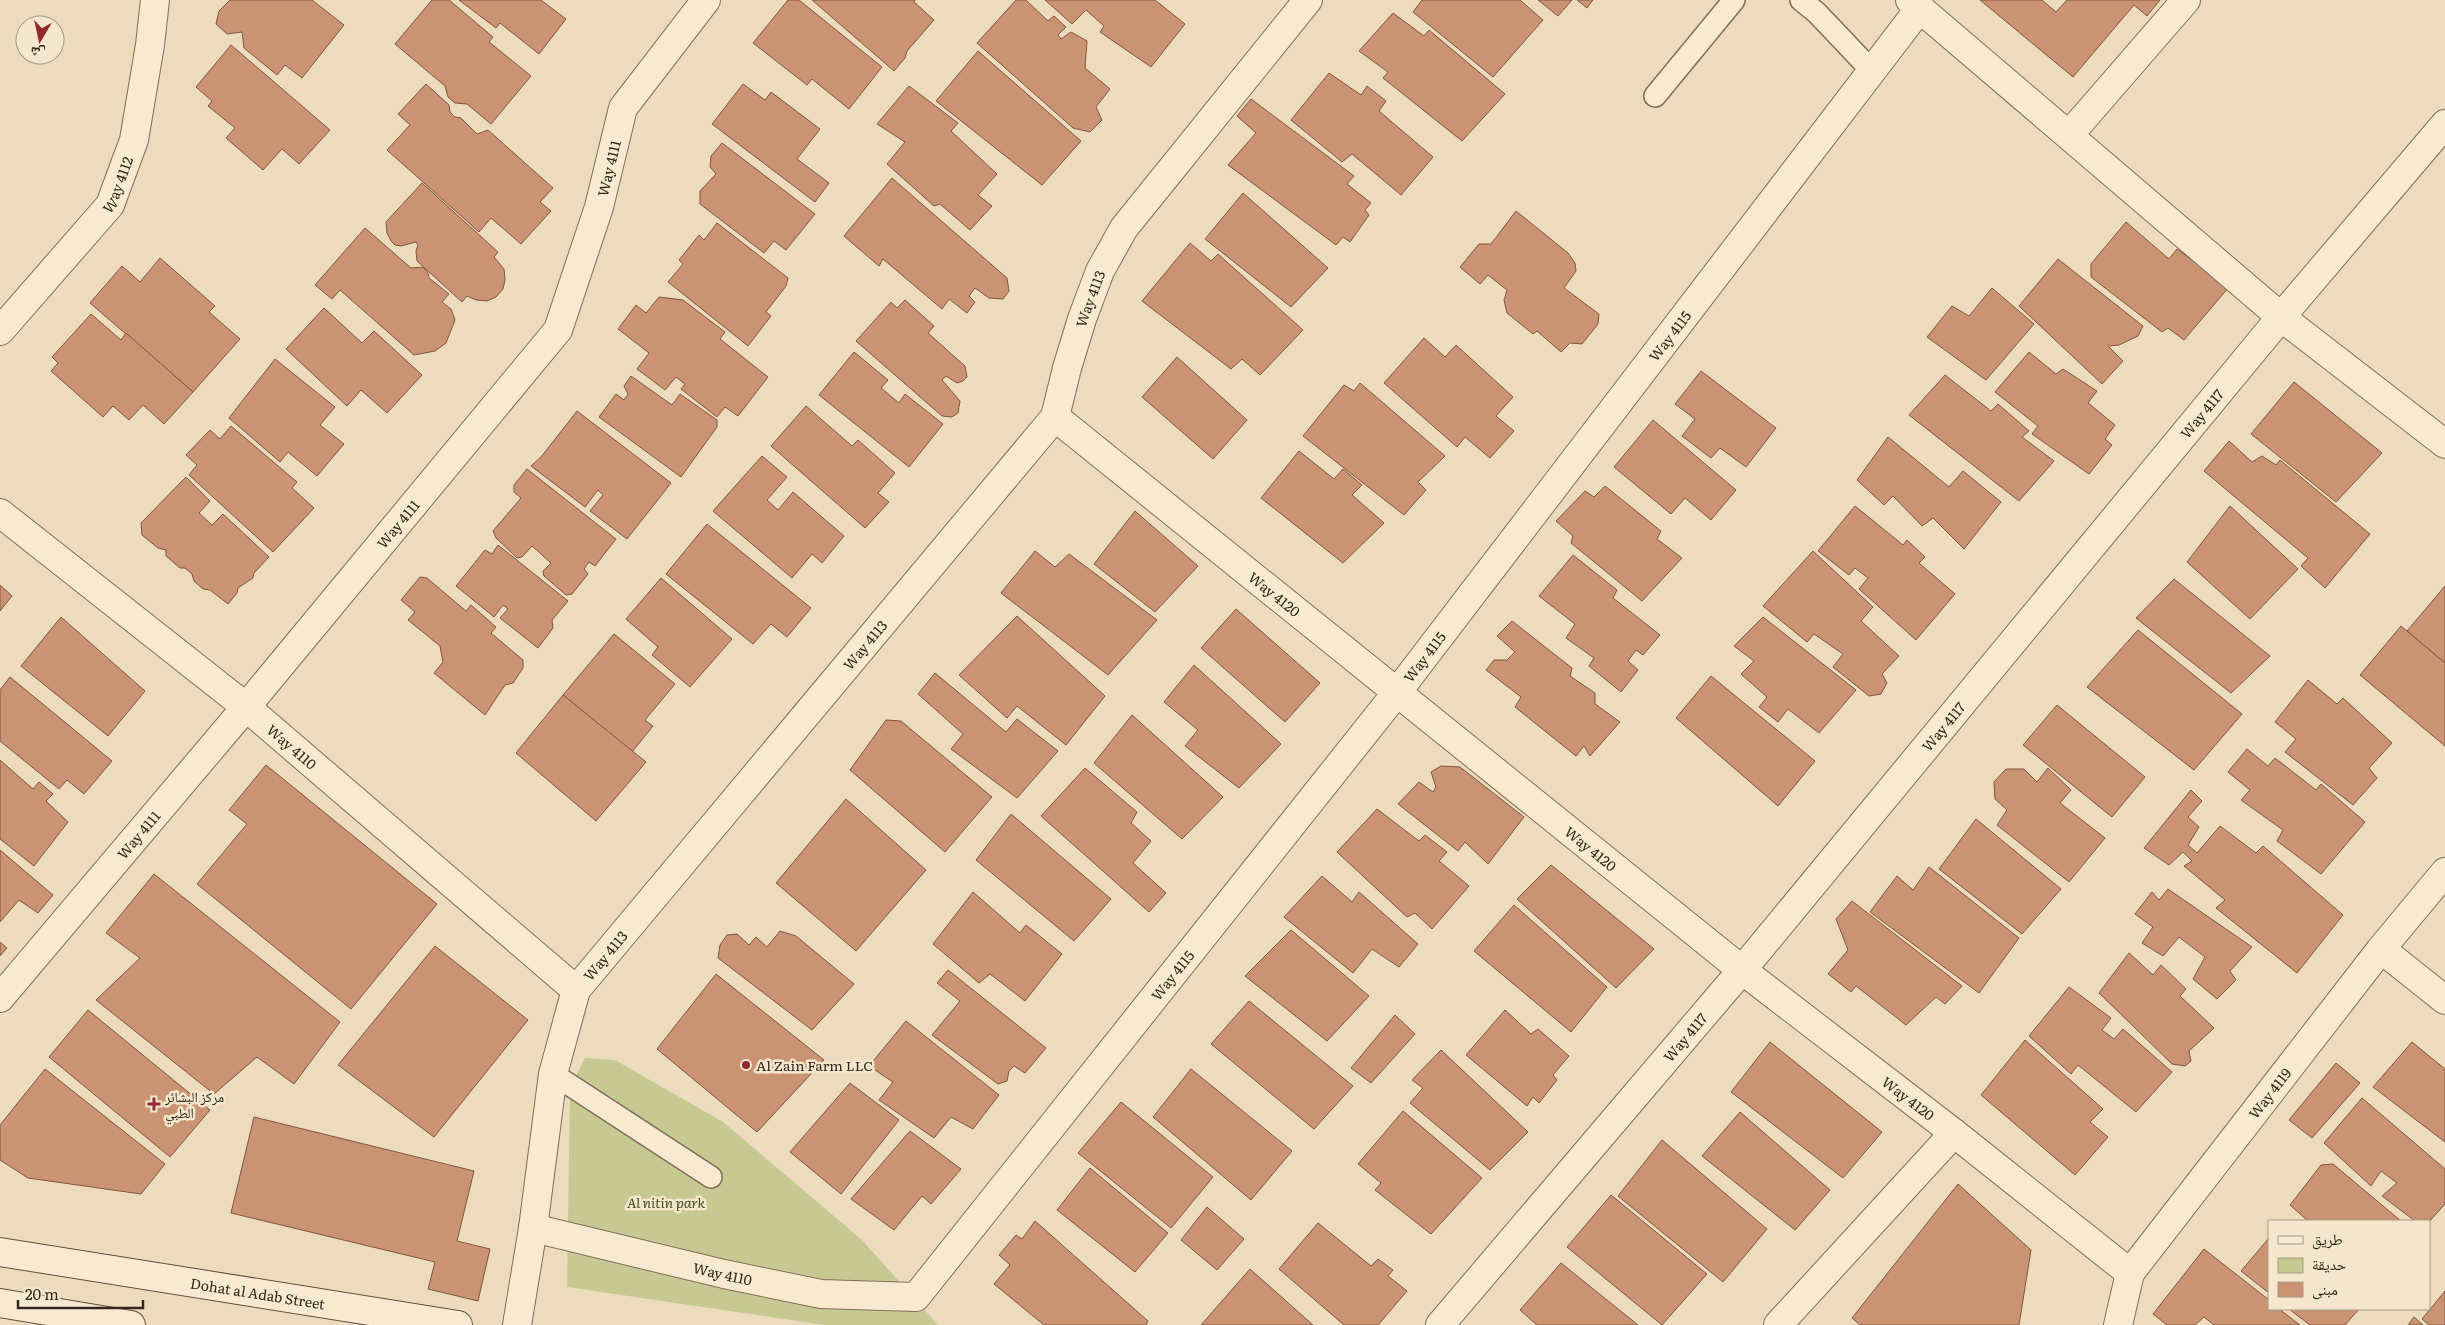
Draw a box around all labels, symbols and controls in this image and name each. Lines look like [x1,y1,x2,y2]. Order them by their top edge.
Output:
north arrow [15,15,65,65]
text: ش [29,43,47,65]
street label: Way 4111 [592,138,625,199]
street label: Way 4112 [97,153,137,217]
street label: Way 4113 [1070,267,1109,330]
street label: Way 4115 [1644,306,1695,365]
street label: Way 4117 [2175,384,2228,442]
street label: Way 4111 [372,495,424,552]
street label: Way 4120 [1244,567,1305,621]
street label: Way 4113 [838,615,892,674]
street label: Way 4115 [1398,627,1450,686]
street label: Way 4117 [1917,697,1969,755]
street label: Way 4110 [263,719,321,774]
street label: Way 4111 [112,806,165,863]
street label: Way 4120 [1561,821,1621,875]
street label: Way 4113 [578,926,632,984]
street label: Way 4115 [1146,946,1198,1004]
street label: Way 4117 [1658,1008,1712,1066]
place label: Al Zain Farm LLC [756,1055,873,1075]
marker: Al Zain Farm LLC [740,1059,752,1071]
street label: Way 4119 [2243,1064,2295,1123]
street label: Way 4120 [1878,1071,1939,1125]
place label: مركز البشائر الطبي [164,1086,224,1125]
marker: مركز البشائر الطبي [147,1097,161,1111]
park label: Al nitin park [627,1192,706,1212]
legend [2268,1220,2430,1310]
text: طريق [2312,1227,2343,1250]
text: حديقة [2312,1252,2347,1275]
street label: Way 4110 [691,1257,754,1290]
street label: Dohat al Adab Street [189,1273,327,1314]
text: مبنى [2312,1277,2338,1300]
scale bar [18,1278,142,1310]
text: 20 m [25,1282,59,1305]

